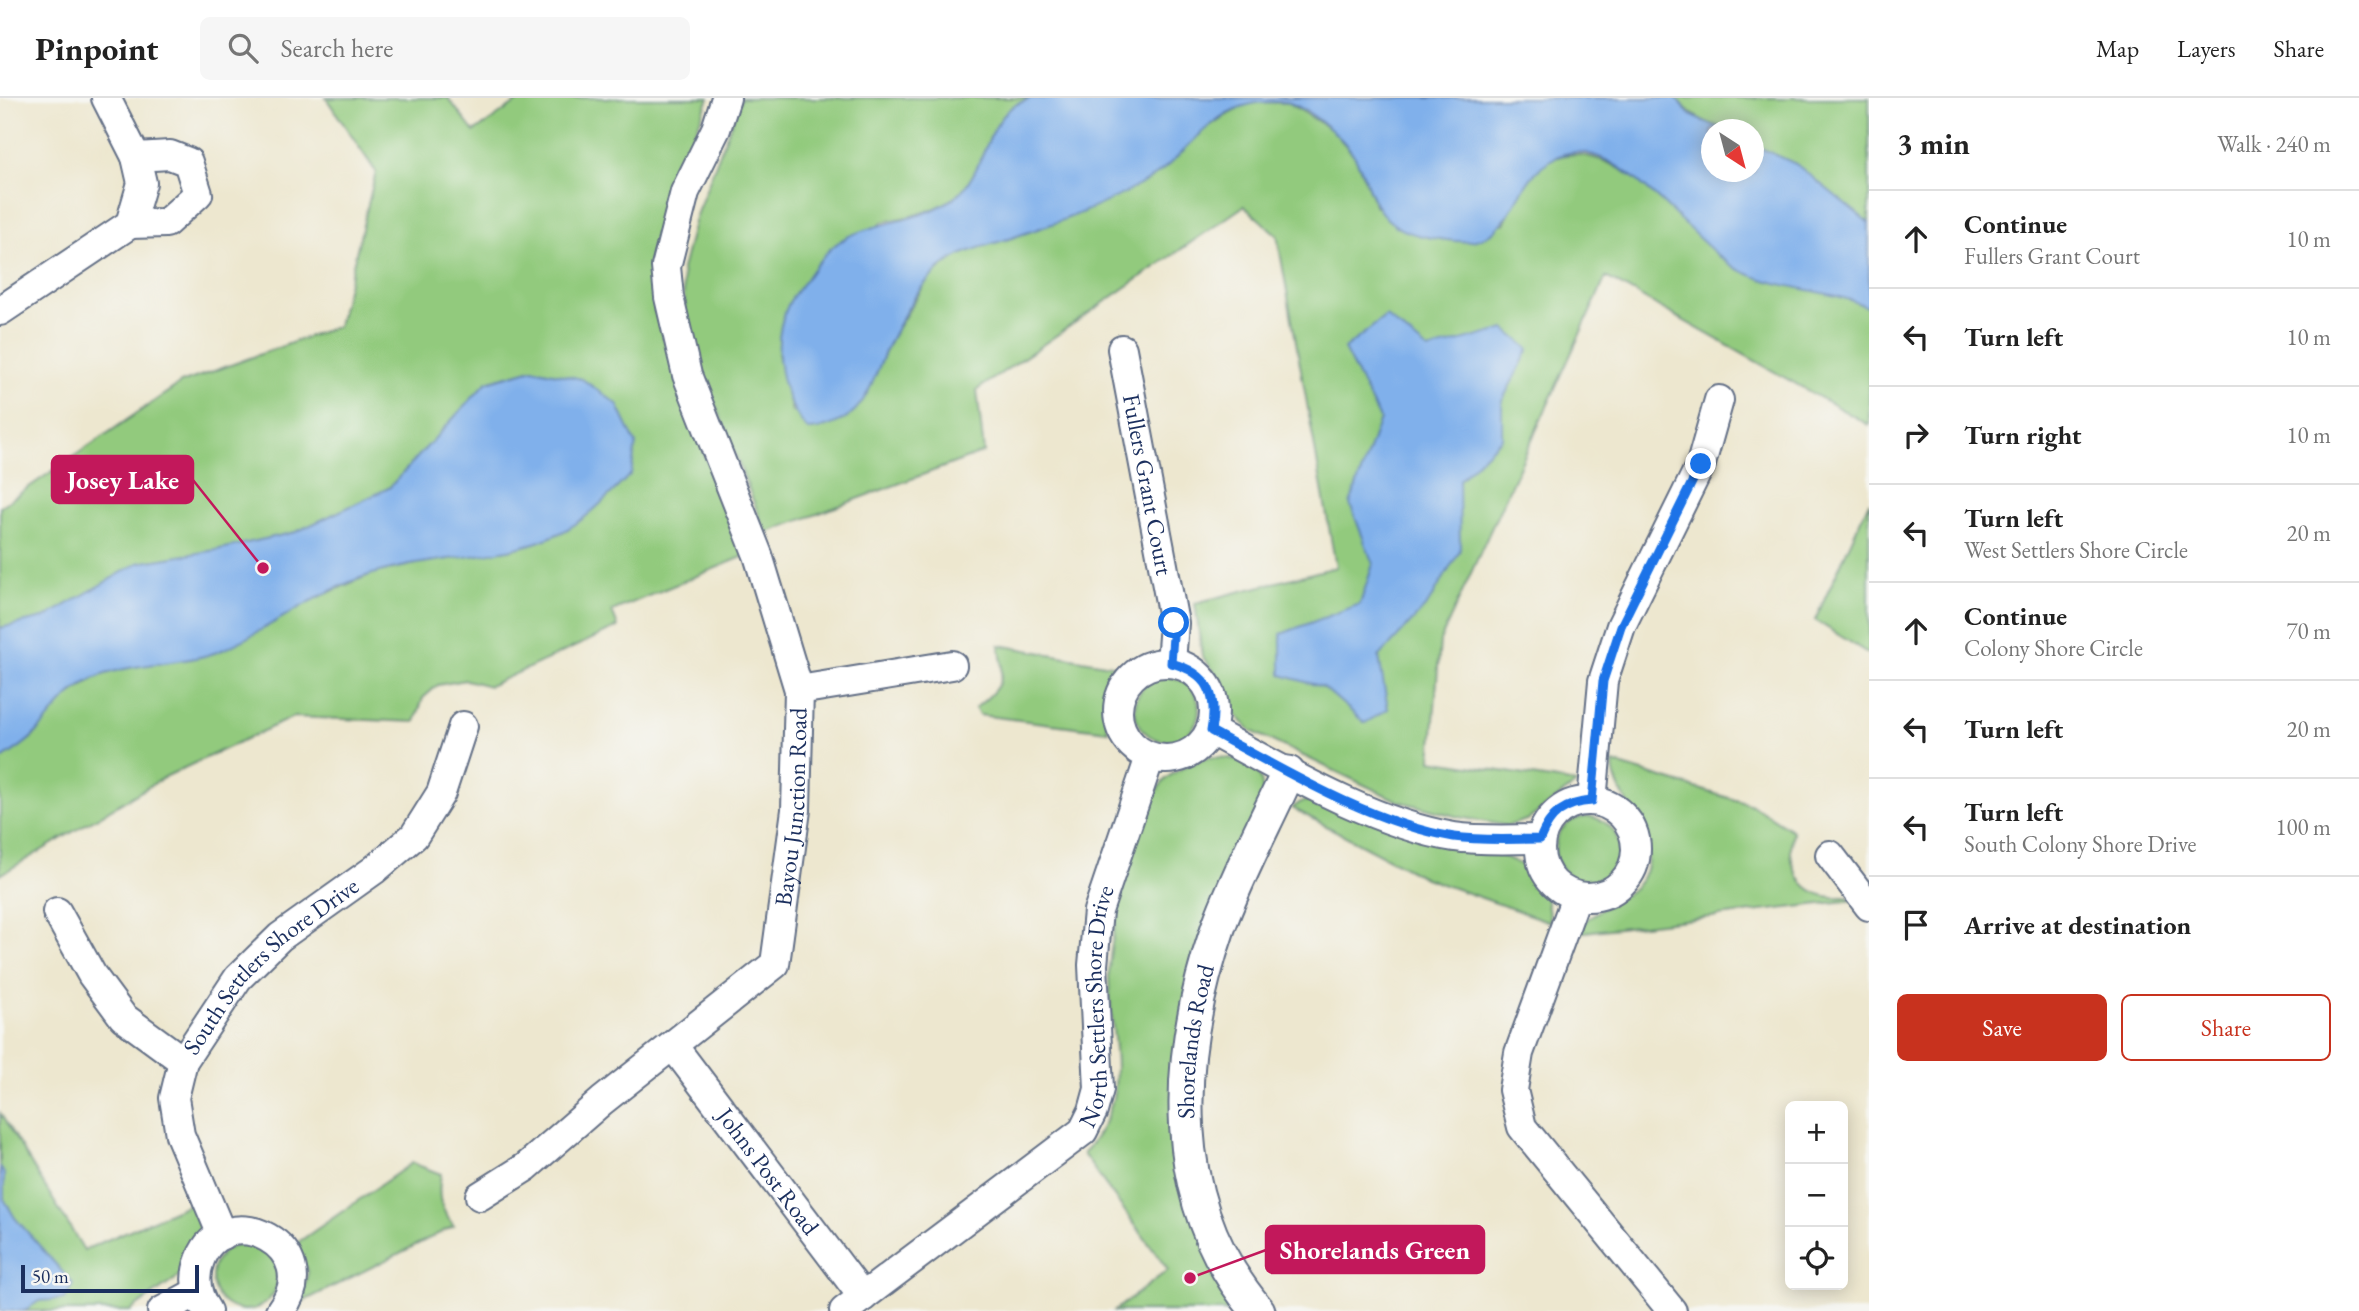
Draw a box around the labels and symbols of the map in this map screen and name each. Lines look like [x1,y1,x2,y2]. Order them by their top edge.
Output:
north arrow [1701,119,1764,182]
street label: Fullers Grant Court [1116,391,1181,578]
route end [1685,448,1716,479]
callout: Josey Lake [52,456,193,503]
text: Josey Lake [64,463,179,497]
route start [1158,607,1189,638]
street label: Bayou Junction Road [767,706,814,908]
street label: South Settlers Shore Drive [175,870,365,1060]
street label: North Settlers Shore Drive [1071,881,1121,1133]
street label: Shorelands Road [1170,960,1221,1119]
street label: Johns Post Road [709,1100,827,1242]
callout: Shorelands Green [1266,1226,1484,1273]
text: Shorelands Green [1280,1233,1470,1267]
scale bar [21,1262,200,1294]

